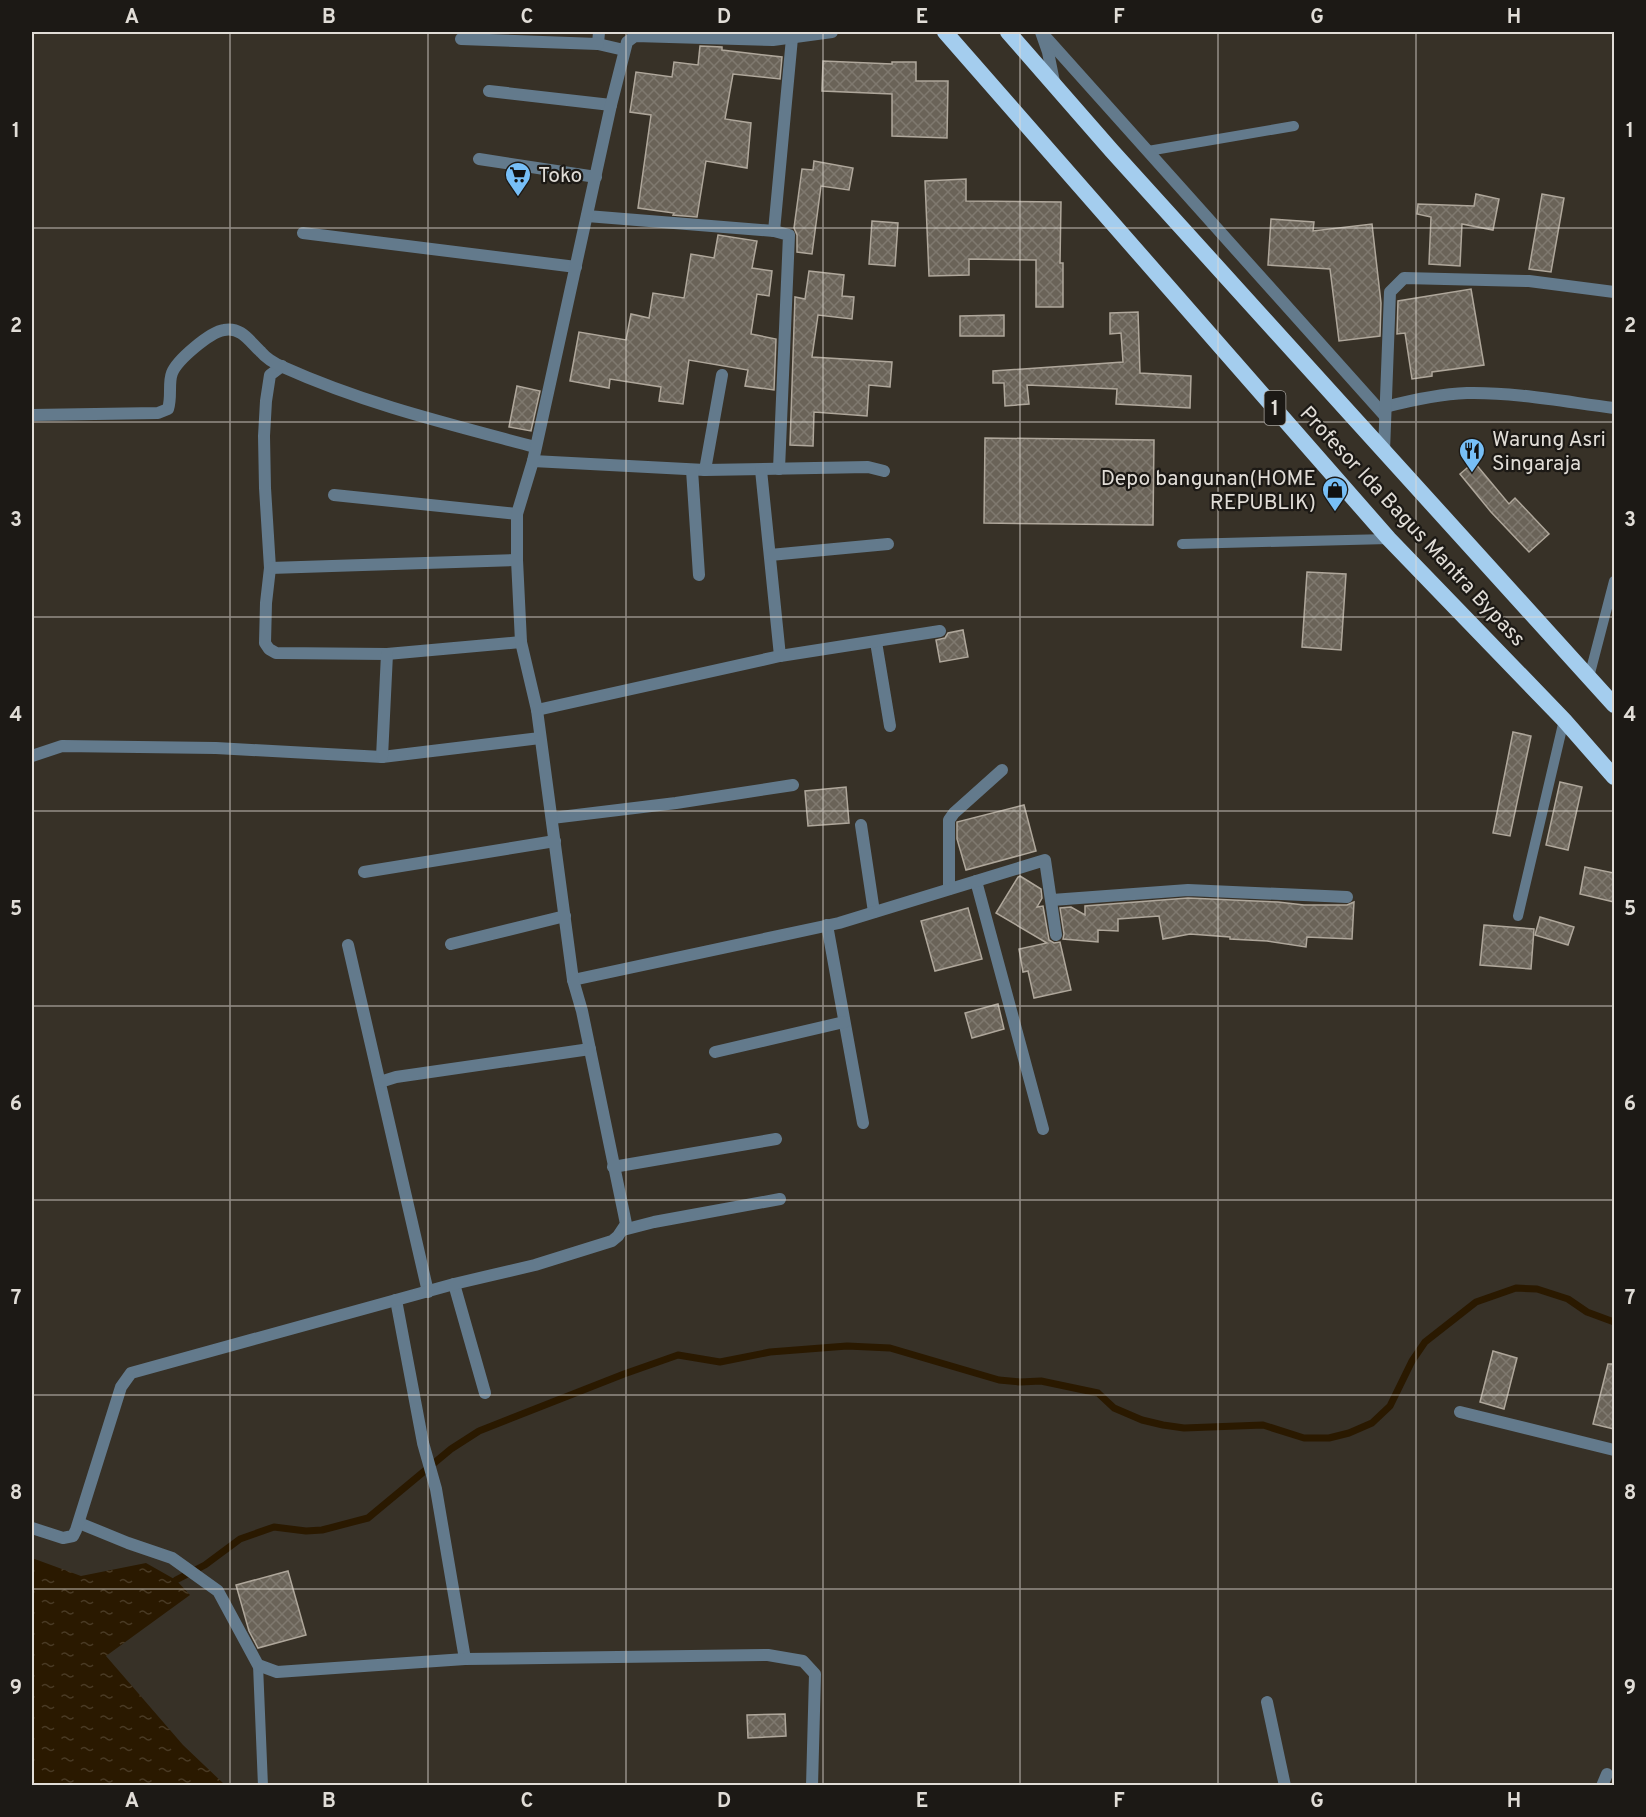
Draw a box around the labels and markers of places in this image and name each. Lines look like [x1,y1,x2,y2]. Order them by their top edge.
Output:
supermarket icon: Toko [503,160,533,198]
place label: Toko [538,163,582,190]
place label: Warung Asri Singaraja [1492,427,1606,478]
restaurant icon: Warung Asri Singaraja [1457,436,1487,474]
place label: Depo bangunan(HOME REPUBLIK) [1101,466,1316,517]
shop icon: Depo bangunan(HOME REPUBLIK) [1320,475,1350,513]

